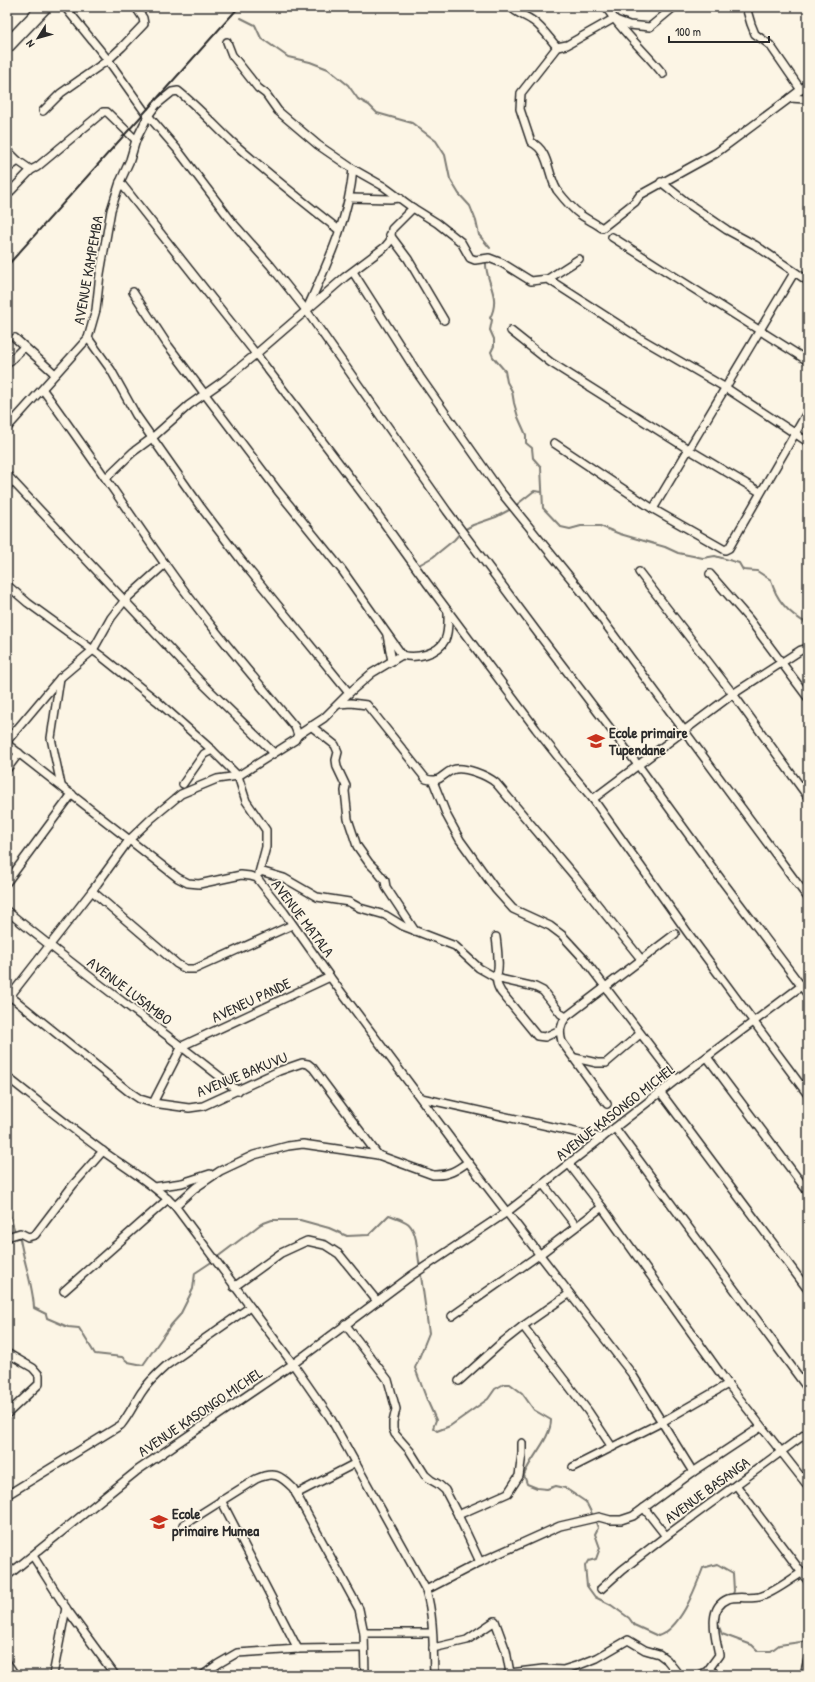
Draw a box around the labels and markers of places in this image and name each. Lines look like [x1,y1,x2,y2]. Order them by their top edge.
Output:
place label: Ecole primaire Tupendane [608,722,688,761]
school or university icon: Ecole primaire Tupendane [586,731,606,751]
place label: Ecole primaire Mumea [172,1503,259,1542]
school or university icon: Ecole primaire Mumea [149,1512,169,1532]

